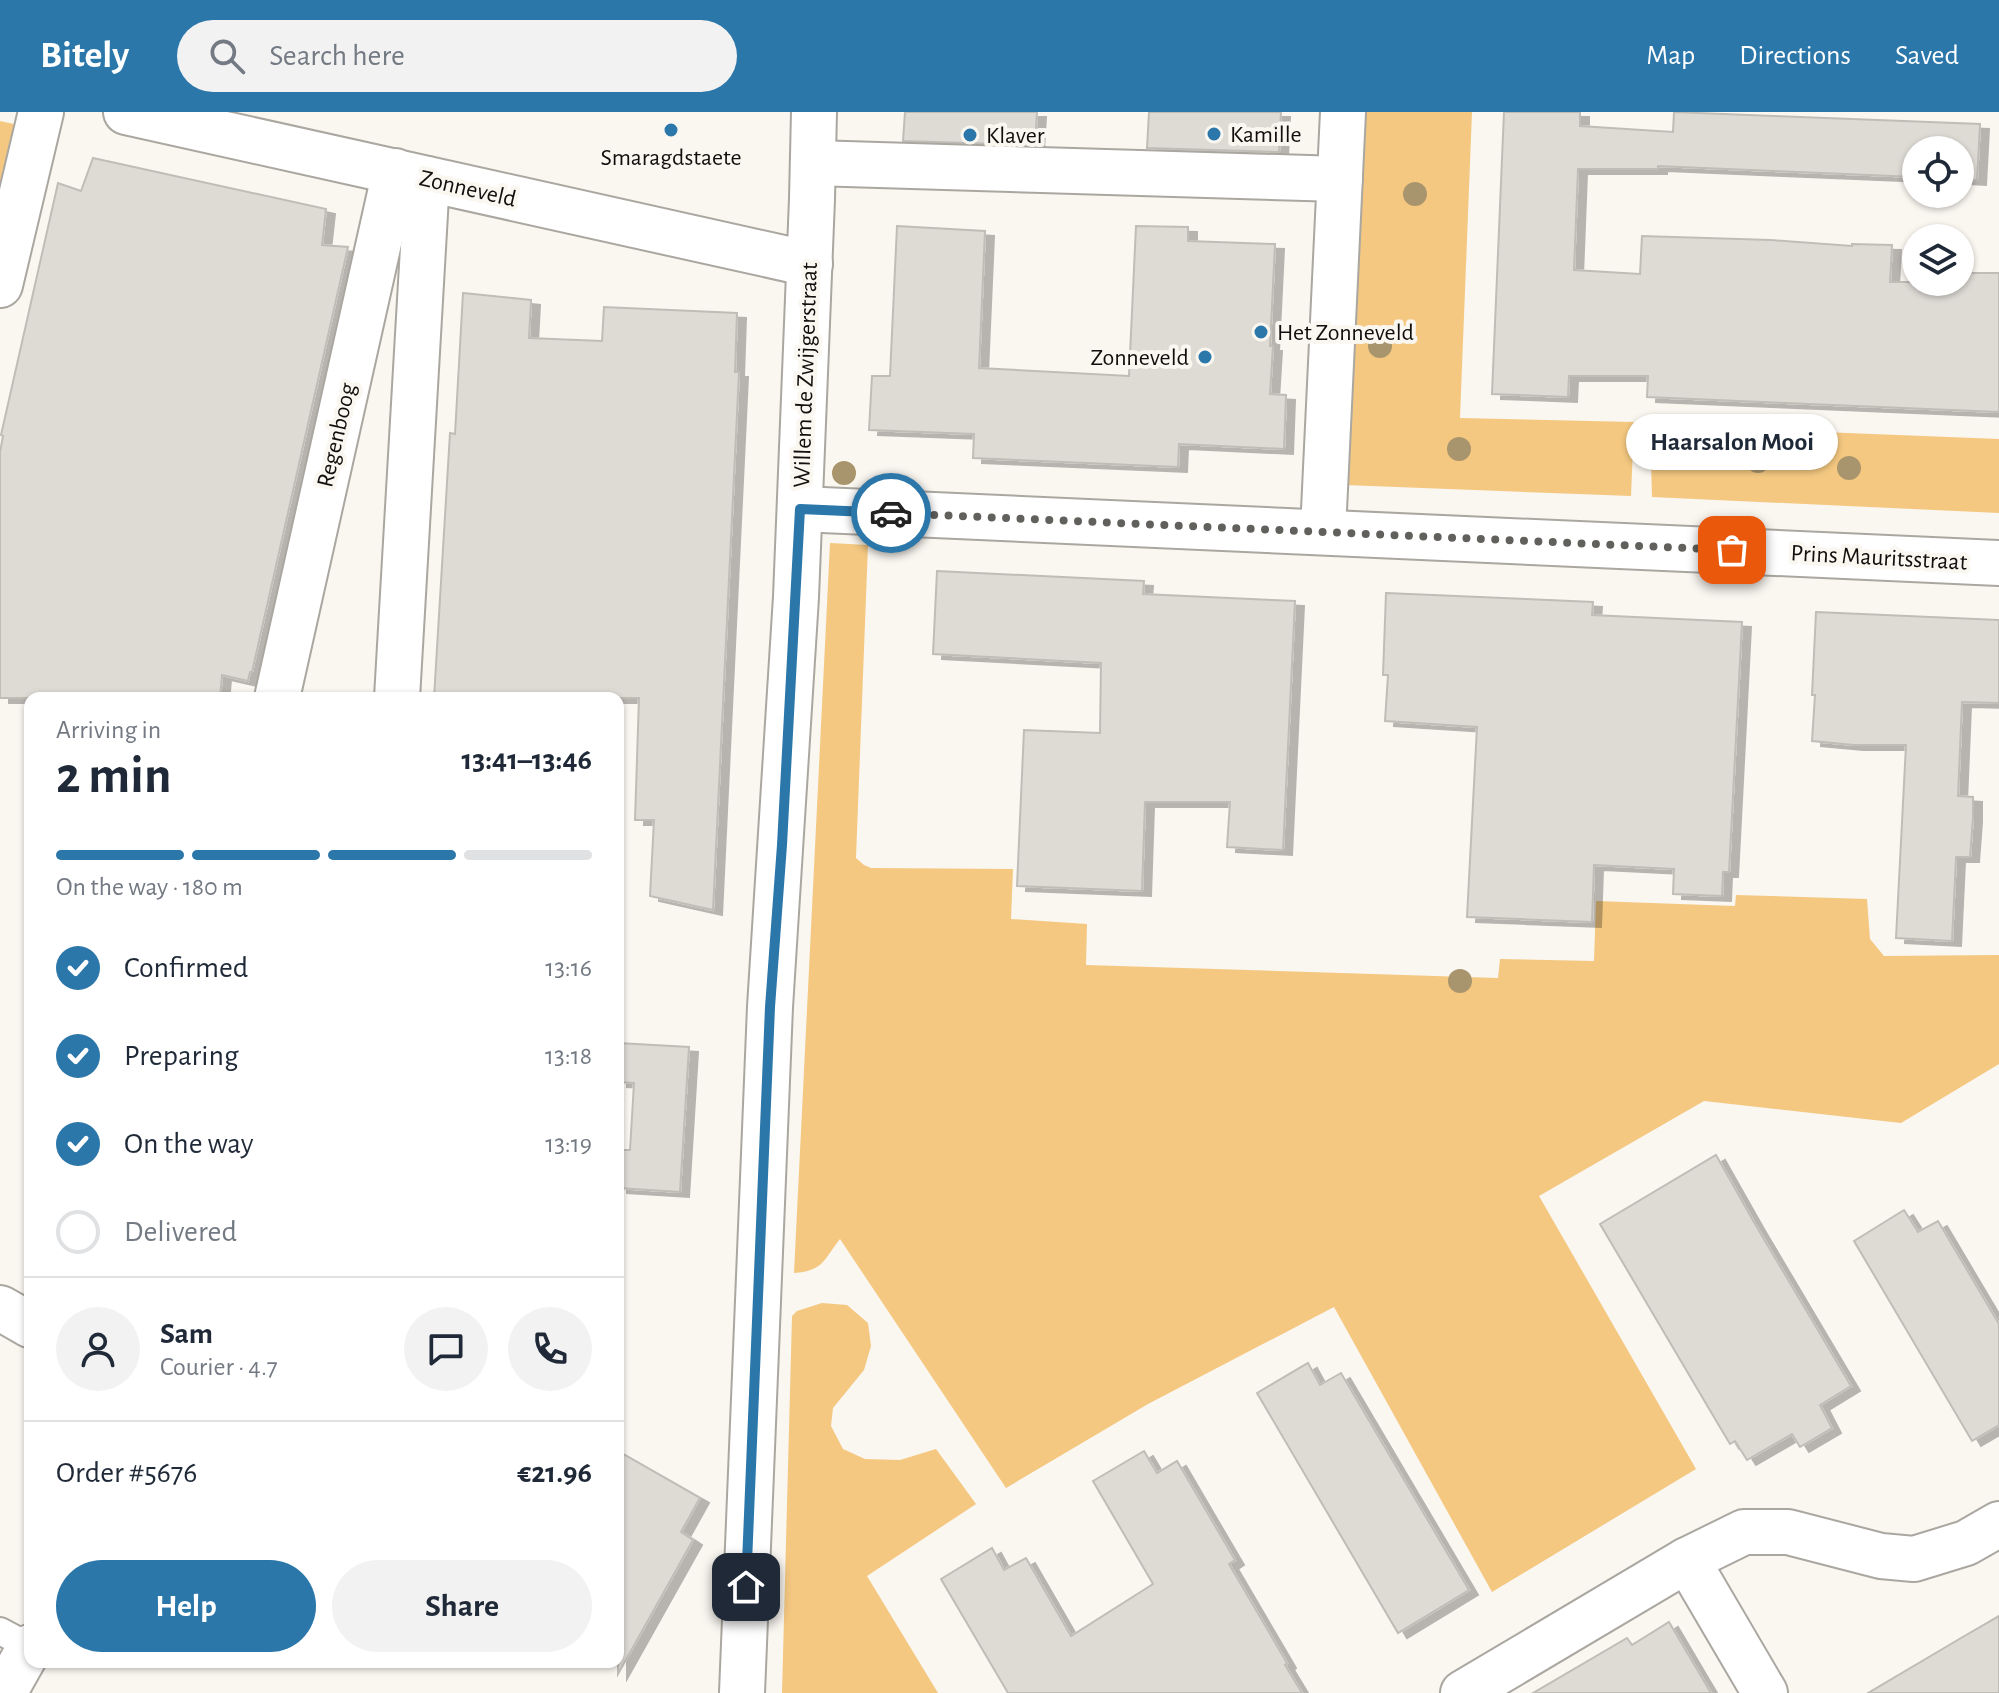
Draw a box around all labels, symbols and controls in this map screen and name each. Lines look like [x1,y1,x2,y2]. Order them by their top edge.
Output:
search box [177,20,737,92]
icon: search [205,34,249,78]
text: Bitely [40,37,129,75]
text: Search here [269,41,405,71]
text: Map [1646,42,1695,70]
text: Directions [1739,42,1851,70]
text: Saved [1895,42,1959,70]
marker: Smaragdstaete [662,121,680,139]
place label: Kamille [1230,123,1302,147]
place label: Klaver [986,124,1045,148]
marker: Kamille [1205,125,1223,143]
marker: Klaver [961,126,979,144]
map controls [1902,136,1974,296]
button: locate [1902,136,1974,208]
place label: Smaragdstaete [601,146,741,170]
street label: Zonneveld [417,166,518,212]
button: layers [1902,224,1974,296]
street label: Willem de Zwijgerstraat [790,262,822,488]
place label: Het Zonneveld [1277,321,1414,345]
marker: Het Zonneveld [1252,323,1270,341]
place label: Zonneveld [1091,346,1189,370]
marker: Zonneveld [1196,348,1214,366]
street label: Regenboog [313,381,361,490]
callout: Haarsalon Mooi [1626,414,1838,470]
text: Haarsalon Mooi [1650,429,1814,455]
courier [851,473,931,553]
icon: car [869,491,913,535]
pin [1698,516,1766,584]
icon: bag [1710,528,1754,572]
street label: Prins Mauritsstraat [1790,541,1968,575]
text: Arriving in [56,717,161,743]
text: 13:41–13:46 [462,745,592,775]
text: 2 min [56,750,171,802]
text: On the way · 180 m [56,874,243,900]
icon: check [56,946,100,990]
text: Confirmed [124,953,248,983]
text: 13:16 [545,955,592,981]
icon: check [56,1034,100,1078]
text: Preparing [124,1041,239,1071]
text: 13:18 [545,1043,592,1069]
icon: check [56,1122,100,1166]
text: On the way [124,1129,253,1159]
text: 13:19 [545,1131,592,1157]
text: Delivered [124,1217,237,1247]
button: person [56,1307,140,1391]
button: chat [404,1307,488,1391]
button: phone [508,1307,592,1391]
text: Sam [160,1319,213,1349]
text: Courier · 4.7 [160,1354,278,1380]
text: Order #5676 [56,1458,197,1488]
text: €21.96 [517,1458,592,1488]
pin [712,1553,780,1621]
button: Help [56,1560,316,1652]
button: Share [332,1560,592,1652]
icon: home [724,1565,768,1609]

